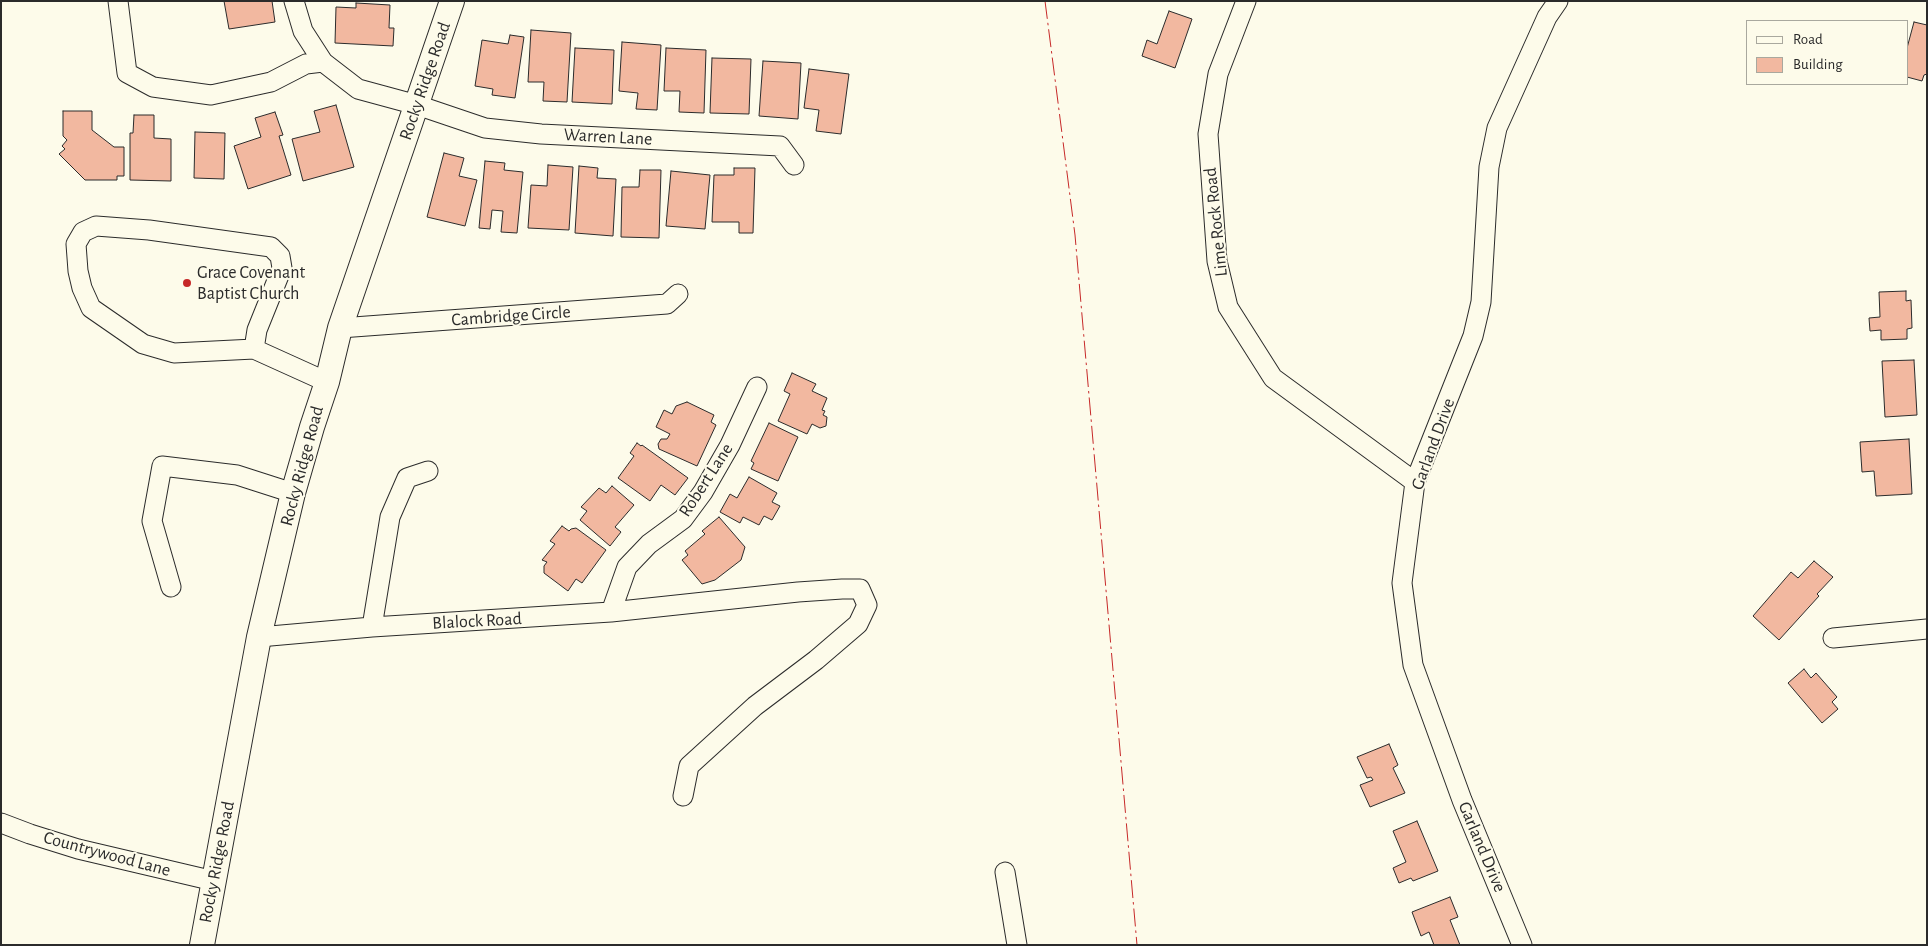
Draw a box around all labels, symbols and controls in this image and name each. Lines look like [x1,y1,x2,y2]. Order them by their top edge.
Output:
street label: Rocky Ridge Road [395,19,455,143]
legend [1746,20,1908,85]
text: Road [1793,32,1823,47]
text: Building [1793,57,1843,72]
street label: Warren Lane [563,124,653,150]
street label: Lime Rock Road [1200,166,1232,278]
place label: Grace Covenant Baptist Church [197,262,305,304]
marker: Grace Covenant Baptist Church [181,277,193,289]
street label: Cambridge Circle [451,301,571,331]
street label: Garland Drive [1406,395,1460,493]
street label: Rocky Ridge Road [276,404,328,528]
street label: Robert Lane [674,439,738,521]
street label: Blalock Road [432,608,522,634]
street label: Rocky Ridge Road [195,799,239,925]
street label: Garland Drive [1453,799,1511,895]
street label: Countrywood Lane [41,827,173,881]

